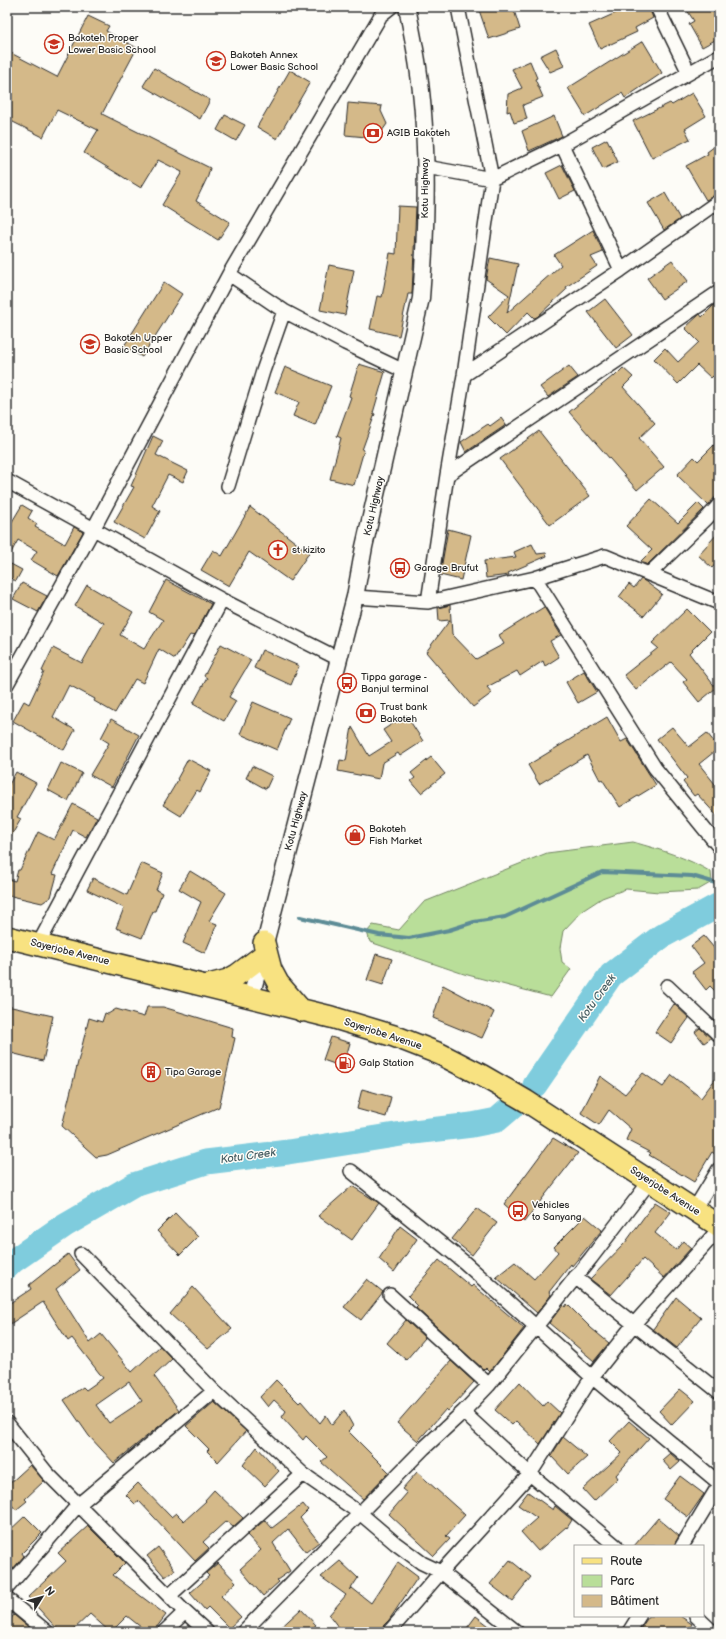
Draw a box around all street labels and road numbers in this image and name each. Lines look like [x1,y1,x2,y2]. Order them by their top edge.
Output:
street label: Kotu Highway [419,157,431,218]
street label: Kotu Highway [361,475,387,537]
street label: Kotu Highway [282,790,310,852]
street label: Sayerjobe Avenue [29,936,111,968]
street label: Sayerjobe Avenue [343,1016,423,1052]
street label: Sayerjobe Avenue [628,1164,702,1218]

